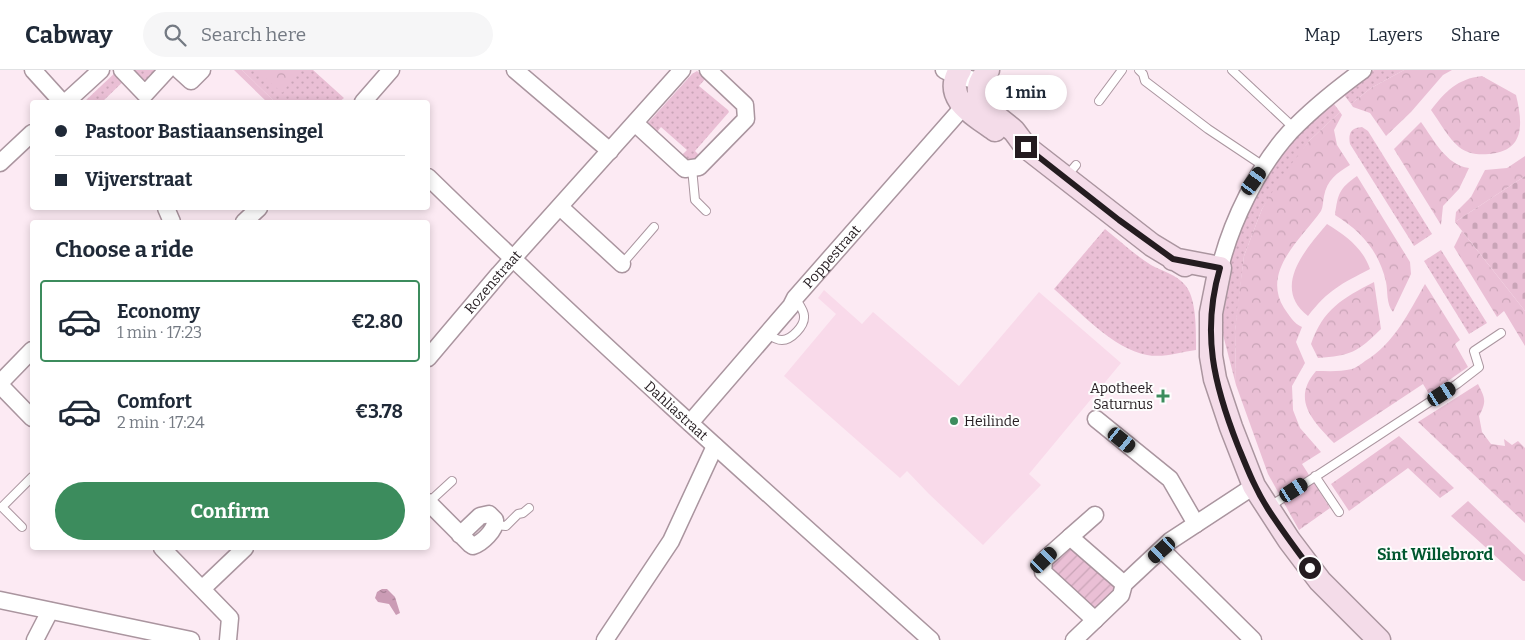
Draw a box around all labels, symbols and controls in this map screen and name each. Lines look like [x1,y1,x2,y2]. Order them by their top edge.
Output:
search box [143,12,493,57]
text: Cabway [25,21,113,49]
icon: search [161,21,189,49]
text: Search here [201,23,306,46]
text: Map [1304,24,1340,46]
text: Layers [1368,24,1423,46]
text: Share [1451,24,1500,46]
callout: 1 min [985,75,1067,110]
text: 1 min [1006,83,1046,102]
text: Pastoor Bastiaansensingel [85,120,323,143]
route end [1015,136,1037,158]
car [1239,164,1268,198]
text: Vijverstraat [85,168,192,191]
street label: Poppestraat [800,222,864,292]
text: Choose a ride [55,236,194,263]
street label: Rozenstraat [461,247,525,317]
icon: car [57,299,102,344]
text: Economy [117,300,200,323]
text: €2.80 [351,310,403,333]
text: 1 min · 17:23 [117,323,202,342]
street label: Dahliastraat [641,378,711,444]
place label: Apotheek Saturnus [1090,380,1153,413]
car [1425,380,1458,408]
icon: car [57,389,102,434]
text: Comfort [117,390,192,413]
marker: Apotheek Saturnus [1157,390,1169,402]
text: €3.78 [355,400,403,423]
text: 2 min · 17:24 [117,413,205,432]
place label: Heilinde [964,413,1020,430]
marker: Heilinde [948,415,960,427]
car [1105,425,1138,455]
car [1277,476,1310,504]
button: Confirm [55,482,405,540]
car [1145,534,1178,566]
car [1028,544,1060,576]
district label: Sint Willebrord [1377,545,1493,564]
route start [1299,557,1321,579]

